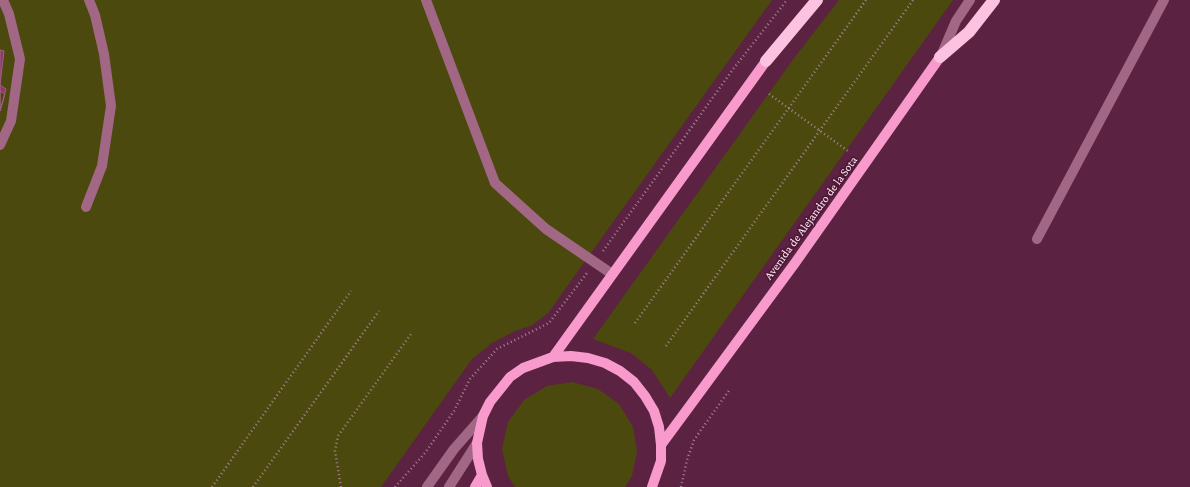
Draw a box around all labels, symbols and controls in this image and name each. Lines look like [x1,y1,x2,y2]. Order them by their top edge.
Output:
street label: Avenida de Alejandro de la Sota [761,153,861,283]

